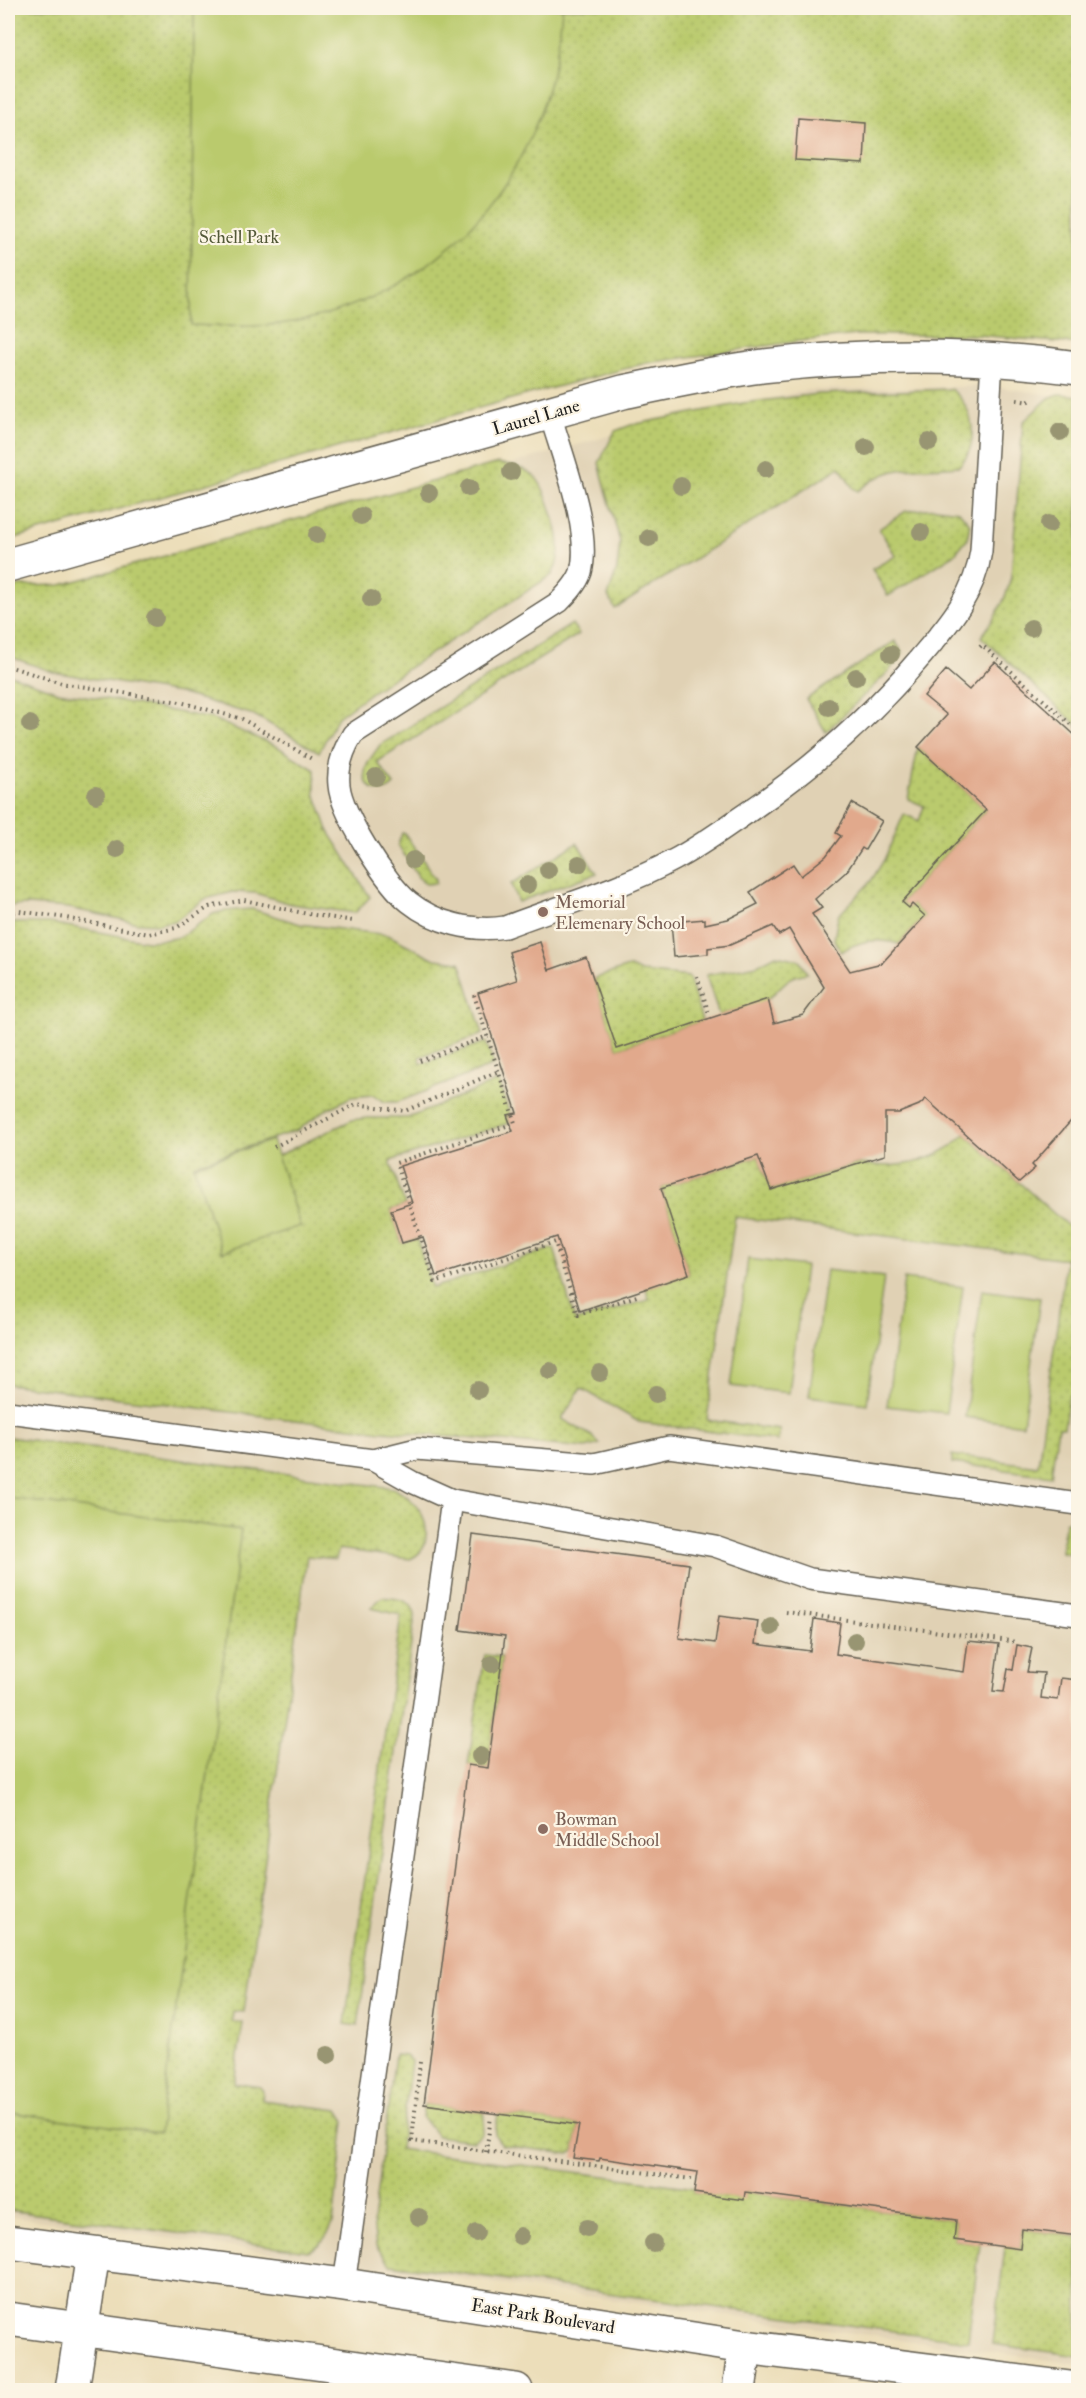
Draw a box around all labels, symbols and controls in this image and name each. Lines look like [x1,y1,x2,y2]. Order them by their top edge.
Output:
park label: Schell Park [199,226,279,249]
street label: Laurel Lane [490,394,583,441]
place label: Memorial Elemenary School [555,891,686,935]
marker: Memorial Elemenary School [536,905,550,919]
place label: Bowman Middle School [555,1808,660,1852]
marker: Bowman Middle School [536,1822,550,1836]
street label: East Park Boulevard [469,2294,617,2339]

